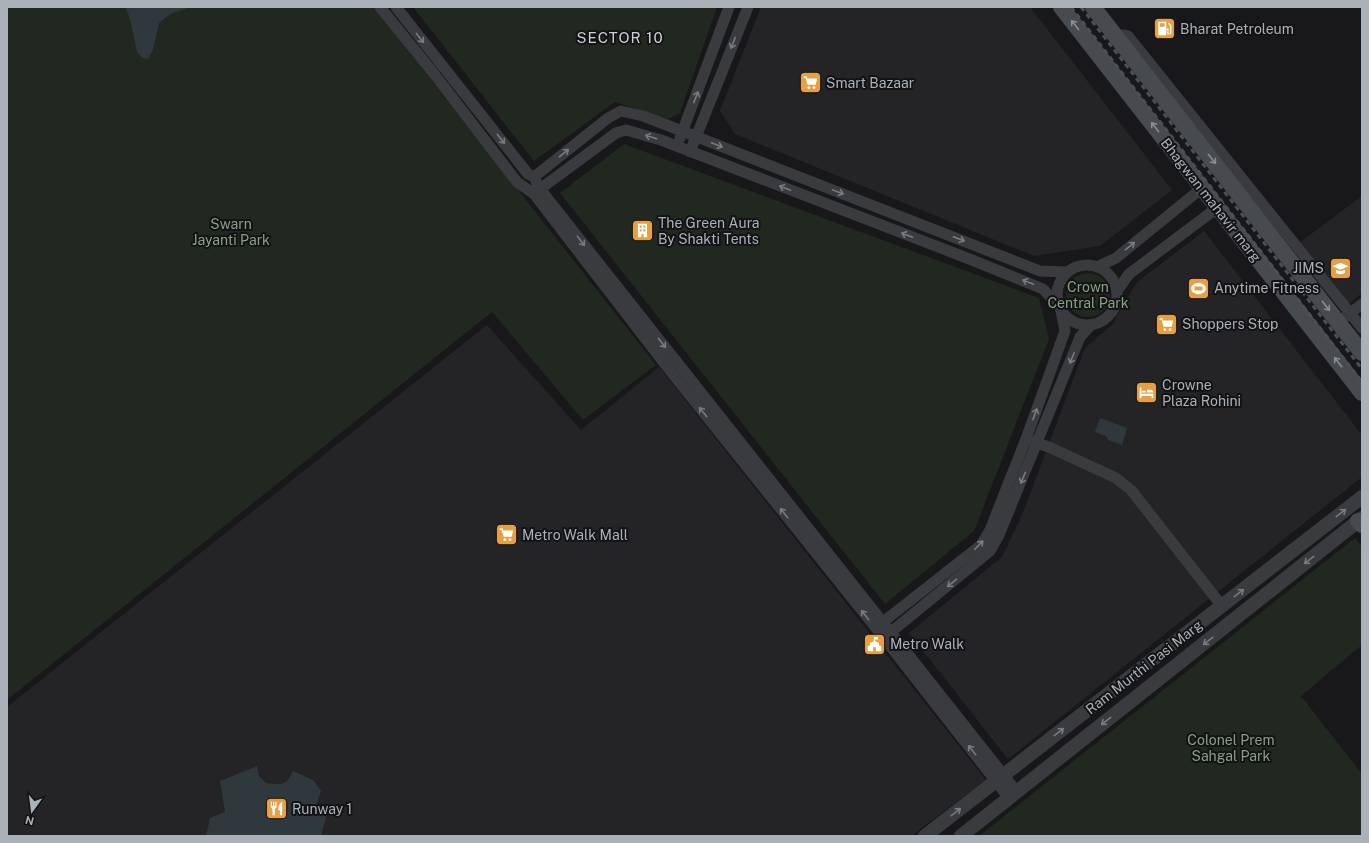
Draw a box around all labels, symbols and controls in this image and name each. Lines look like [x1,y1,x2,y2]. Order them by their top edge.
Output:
fuel station icon: Bharat Petroleum [1152,16,1178,42]
one-way arrow [1070,19,1079,30]
place label: Bharat Petroleum [1180,21,1294,37]
district label: SECTOR 10 [576,29,664,46]
one-way arrow [416,32,424,43]
one-way arrow [729,37,737,49]
supermarket icon: Smart Bazaar [798,70,824,96]
place label: Smart Bazaar [826,75,914,91]
one-way arrow [692,91,700,103]
one-way arrow [1150,122,1159,133]
one-way arrow [645,133,658,140]
one-way arrow [496,134,505,145]
street label: Bhagwan mahavir marg [1158,135,1264,265]
one-way arrow [710,142,722,150]
one-way arrow [559,148,570,157]
one-way arrow [1207,154,1216,165]
one-way arrow [780,184,792,192]
one-way arrow [831,189,843,197]
place label: The Green Aura By Shakti Tents [658,215,760,247]
park label: Swarn Jayanti Park [192,216,270,248]
building icon: The Green Aura By Shakti Tents [630,218,656,244]
one-way arrow [901,230,913,238]
one-way arrow [577,235,585,246]
one-way arrow [952,236,964,244]
one-way arrow [1125,242,1136,251]
school or university icon: JIMS [1327,255,1353,281]
place label: JIMS [1293,260,1324,276]
sports icon: Anytime Fitness [1185,275,1211,301]
one-way arrow [1022,278,1034,286]
park label: Crown Central Park [1047,279,1129,311]
place label: Anytime Fitness [1214,280,1319,296]
one-way arrow [1321,301,1330,312]
supermarket icon: Shoppers Stop [1153,311,1179,337]
place label: Shoppers Stop [1182,316,1278,332]
one-way arrow [657,337,666,348]
one-way arrow [1067,351,1075,363]
one-way arrow [1334,357,1342,368]
place label: Crowne Plaza Rohini [1162,377,1241,409]
hotel icon: Crowne Plaza Rohini [1134,380,1160,406]
one-way arrow [699,406,707,417]
one-way arrow [1032,408,1040,420]
one-way arrow [1018,472,1026,484]
one-way arrow [780,508,789,519]
one-way arrow [1336,509,1347,517]
supermarket icon: Metro Walk Mall [494,522,520,548]
place label: Metro Walk Mall [522,527,628,543]
one-way arrow [974,540,984,550]
one-way arrow [1304,555,1315,564]
one-way arrow [946,579,957,588]
one-way arrow [1234,589,1245,598]
one-way arrow [861,609,870,620]
street label: Ram Murthi Pasi Marg [1083,616,1206,717]
public building icon: Metro Walk [862,631,888,657]
place label: Metro Walk [890,636,964,652]
one-way arrow [1202,636,1213,645]
one-way arrow [1100,717,1111,726]
one-way arrow [1053,728,1064,737]
park label: Colonel Prem Sahgal Park [1187,732,1275,764]
one-way arrow [968,744,977,755]
north arrow [12,791,52,831]
restaurant icon: Runway 1 [263,796,289,822]
place label: Runway 1 [292,801,352,817]
one-way arrow [950,808,961,816]
text: N [24,814,35,828]

